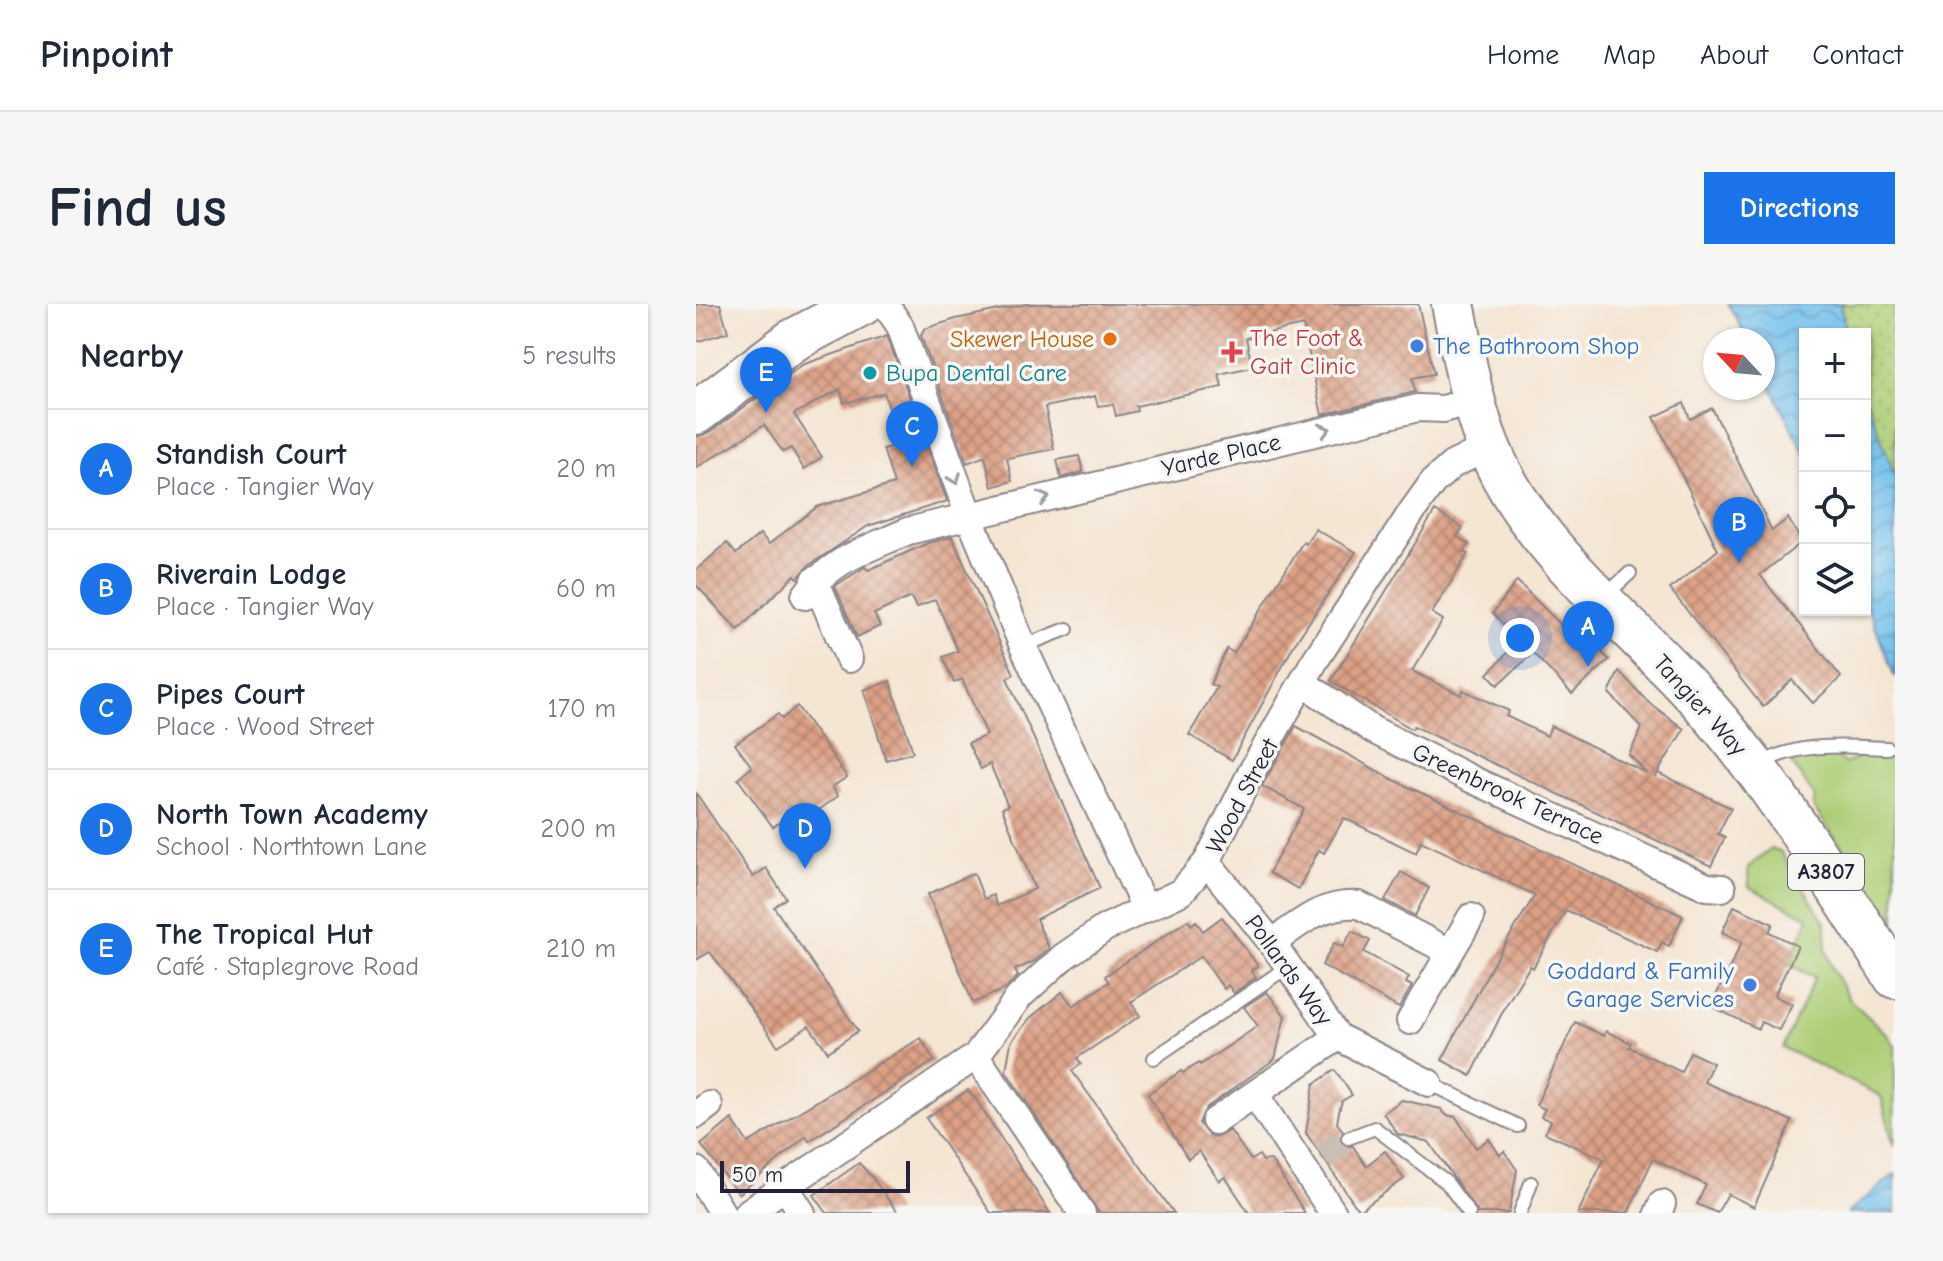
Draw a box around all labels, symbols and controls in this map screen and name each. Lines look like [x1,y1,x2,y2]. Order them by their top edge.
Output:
text: Pinpoint [40,33,173,77]
text: Home [1487,39,1559,71]
text: Map [1603,39,1656,71]
text: About [1700,39,1768,71]
text: Contact [1812,39,1903,71]
button: Directions [1704,172,1895,244]
text: Find us [48,176,227,240]
place label: The Foot & Gait Clinic [1250,324,1363,380]
place label: Skewer House [950,325,1094,353]
north arrow [1703,328,1775,400]
map controls [1799,328,1871,616]
button: + [1799,328,1871,400]
marker: Skewer House [1101,330,1119,348]
place label: The Bathroom Shop [1433,332,1639,360]
text: Nearby [80,336,183,376]
marker: The Bathroom Shop [1408,337,1426,355]
text: 5 results [522,341,616,371]
marker: The Foot & Gait Clinic [1221,341,1243,363]
pin: E [740,347,792,413]
place label: Bupa Dental Care [886,359,1067,387]
marker: Bupa Dental Care [861,364,879,382]
button: − [1799,400,1871,472]
pin: C [886,401,938,467]
one-way arrow [1317,423,1331,440]
street label: Yarde Place [1159,428,1283,482]
text: Standish Court [156,437,346,472]
text: A [99,454,113,484]
text: 20 m [556,454,616,484]
text: Place · Tangier Way [156,472,374,502]
one-way arrow [946,472,962,486]
button: locate [1799,472,1871,544]
one-way arrow [1037,490,1051,507]
pin: B [1713,497,1765,563]
button: layers [1799,544,1871,616]
text: Riverain Lodge [156,557,346,592]
text: B [98,574,114,604]
text: 60 m [556,574,616,604]
text: Place · Tangier Way [156,592,374,622]
pin: A [1562,601,1614,667]
your location [1500,618,1540,658]
street label: Tangier Way [1647,649,1753,761]
text: Pipes Court [156,677,305,712]
text: C [98,694,114,724]
text: 170 m [547,694,616,724]
text: Place · Wood Street [156,712,374,742]
street label: Wood Street [1200,733,1284,858]
street label: Greenbrook Terrace [1408,737,1608,851]
text: North Town Academy [156,797,428,832]
pin: D [779,803,831,869]
text: D [98,814,114,844]
text: 200 m [541,814,616,844]
text: School · Northtown Lane [156,832,427,862]
road number: A3807 [1788,854,1864,890]
street label: Pollards Way [1240,909,1339,1031]
text: The Tropical Hut [156,917,373,952]
text: E [98,934,114,964]
text: 210 m [546,934,616,964]
text: Café · Staplegrove Road [156,952,419,982]
place label: Goddard & Family Garage Services [1547,957,1734,1013]
marker: Goddard & Family Garage Services [1741,976,1759,994]
scale bar [720,1157,910,1193]
text: 50 m [732,1162,783,1188]

